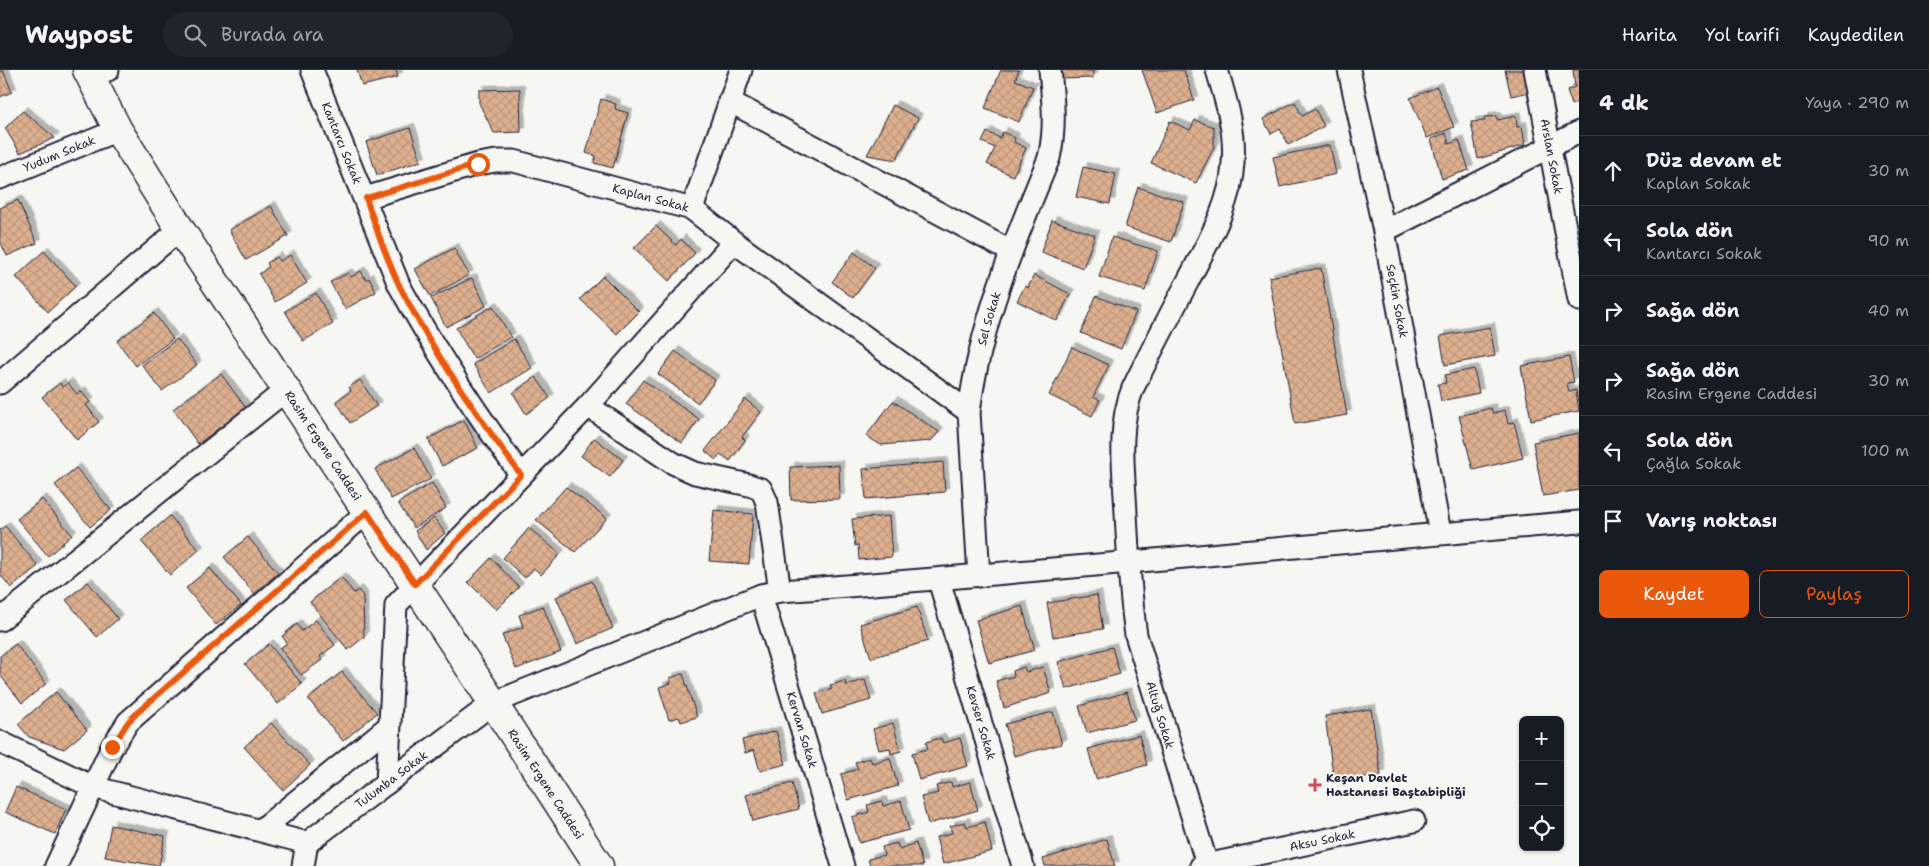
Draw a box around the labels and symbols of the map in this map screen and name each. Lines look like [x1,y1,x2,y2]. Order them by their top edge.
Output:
street label: Kantarcı Sokak [318,100,365,187]
street label: Arslan Sokak [1536,117,1567,196]
street label: Yudum Sokak [21,132,98,176]
route start [467,153,490,176]
street label: Kaplan Sokak [611,180,691,216]
street label: Seçkin Sokak [1382,263,1412,339]
street label: Sel Sokak [974,289,1005,347]
street label: Rasim Ergene Caddesi [281,388,365,504]
street label: Altuğ Sokak [1142,679,1178,751]
street label: Kevser Sokak [962,684,1000,762]
street label: Kervan Sokak [783,690,821,770]
street label: Rasim Ergene Caddesi [504,726,587,842]
route end [101,736,124,759]
street label: Tulumba Sokak [352,747,431,812]
place label: Keşan Devlet Hastanesi Baştabipliği [1326,770,1466,800]
marker: Keşan Devlet Hastanesi Baştabipliği [1308,778,1322,792]
street label: Aksu Sokak [1288,826,1357,855]

